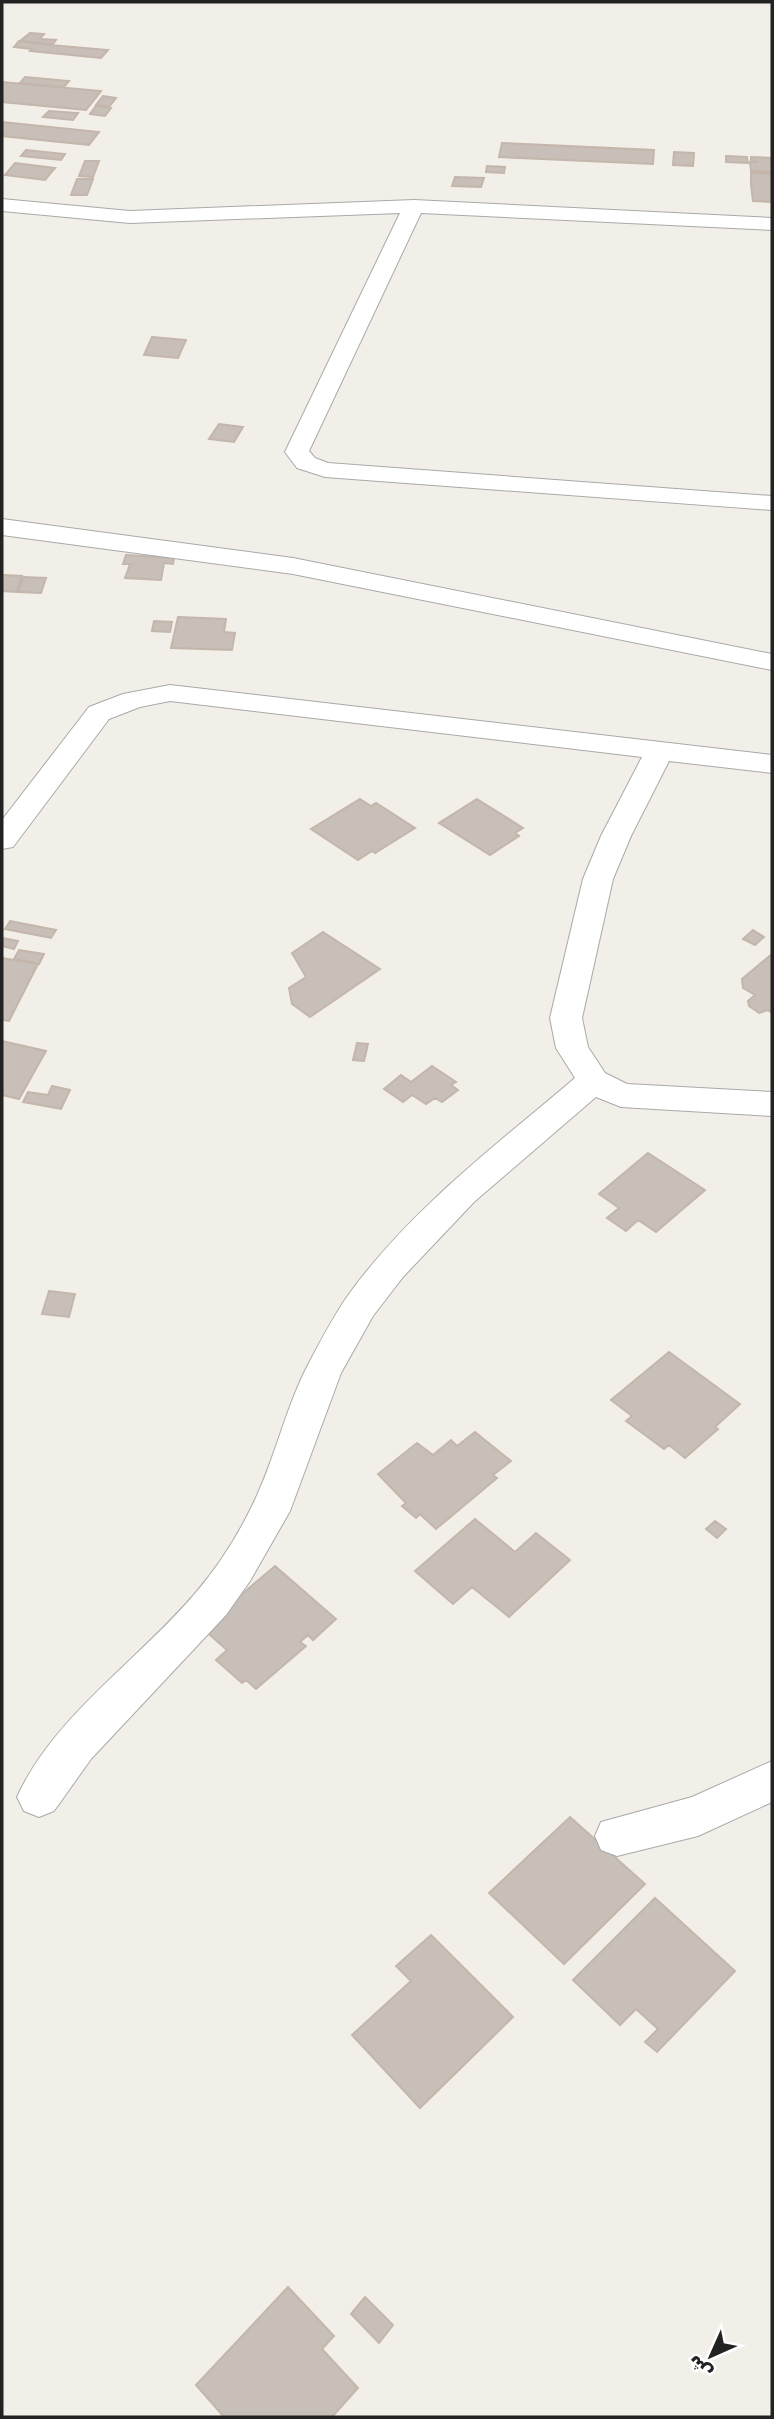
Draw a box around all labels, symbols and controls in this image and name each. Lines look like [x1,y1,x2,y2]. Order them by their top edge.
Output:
north arrow [676,2321,746,2391]
text: ش [682,2350,717,2385]

